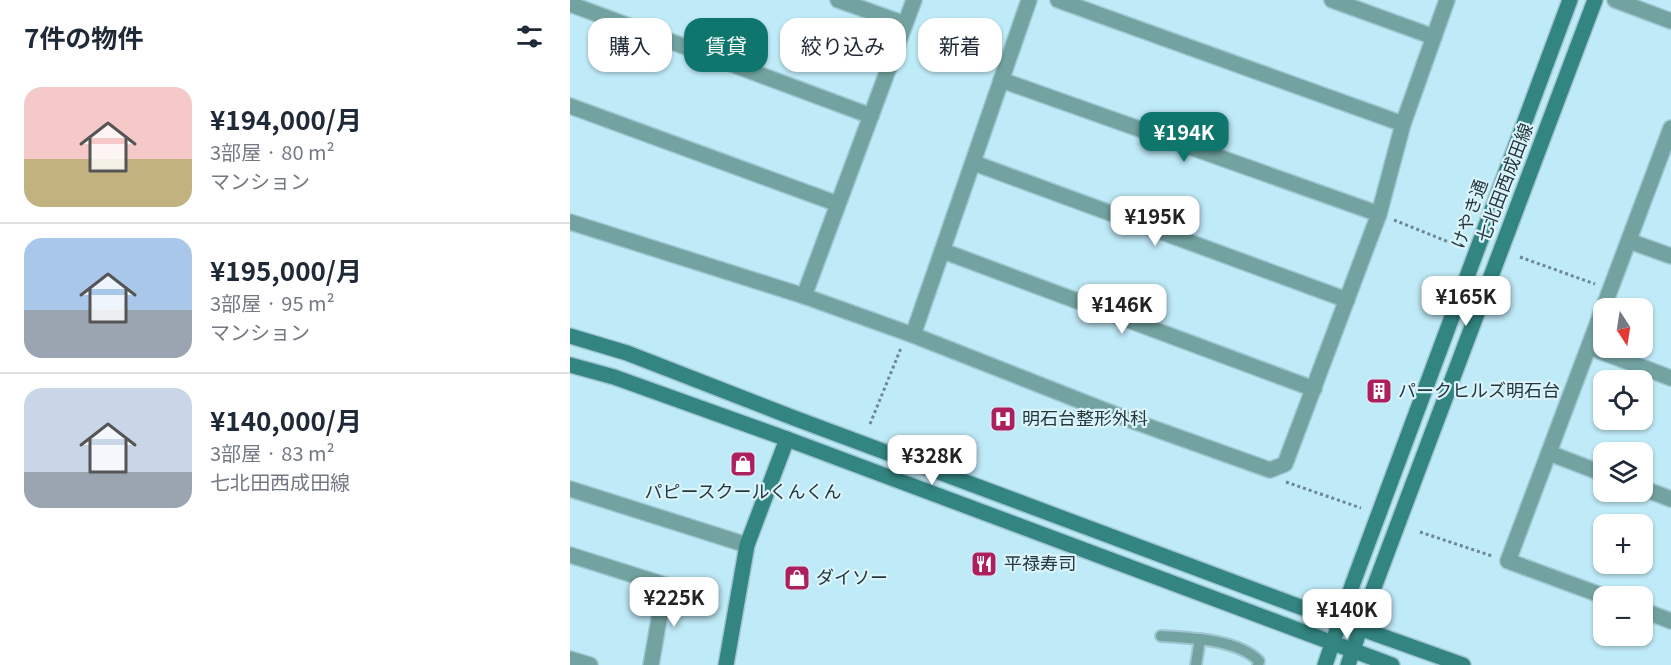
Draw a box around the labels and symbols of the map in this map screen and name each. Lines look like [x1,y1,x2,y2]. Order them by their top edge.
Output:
pin: ¥194K [1142,112,1226,163]
street label: 七北田西成田線 [1468,119,1538,246]
street label: けやき通 [1444,175,1493,252]
pin: ¥195K [1113,196,1197,247]
pin: ¥165K [1424,276,1508,327]
pin: ¥146K [1080,284,1164,335]
north arrow [1593,298,1653,358]
building icon: パークヒルズ明石台 [1364,376,1394,406]
place label: パークヒルズ明石台 [1398,376,1560,402]
hospital icon: 明石台整形外科 [988,404,1018,434]
place label: 明石台整形外科 [1022,404,1148,430]
pin: ¥328K [890,435,974,486]
shop icon: パピースクールくんくん [728,449,758,479]
place label: パピースクールくんくん [644,477,842,503]
restaurant icon: 平禄寿司 [969,549,999,579]
place label: 平禄寿司 [1004,549,1076,575]
shop icon: ダイソー [782,563,812,593]
place label: ダイソー [816,563,888,589]
pin: ¥225K [632,577,716,628]
pin: ¥140K [1305,589,1389,640]

